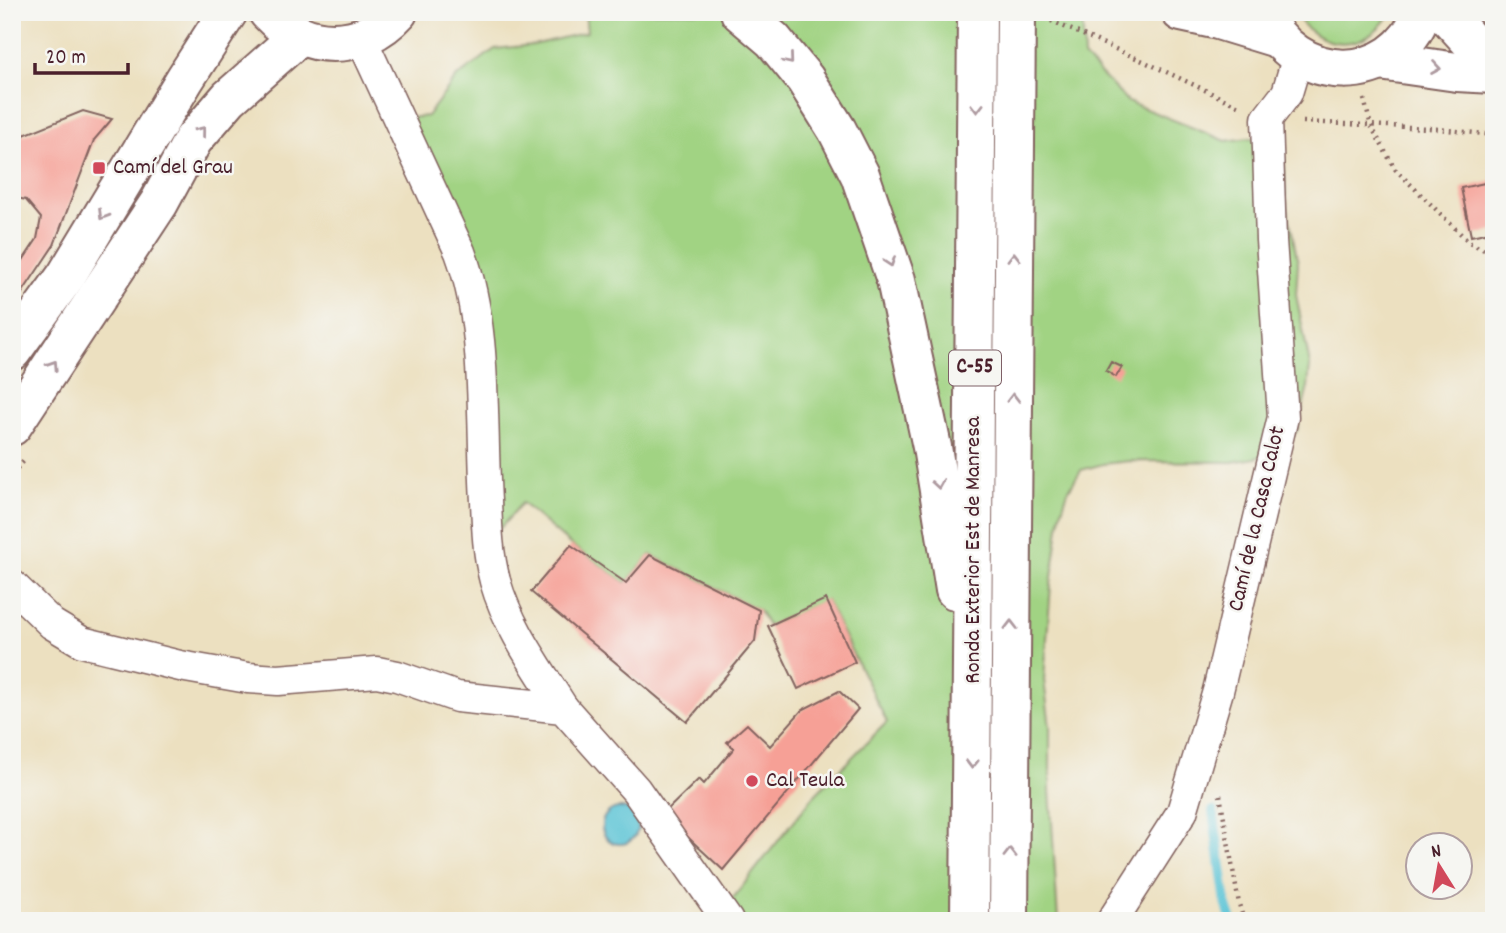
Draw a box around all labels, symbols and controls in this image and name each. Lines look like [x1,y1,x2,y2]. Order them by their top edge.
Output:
scale bar [35,32,128,76]
text: 20 m [46,44,86,74]
one-way arrow [781,51,793,64]
one-way arrow [1430,60,1442,75]
one-way arrow [969,103,985,114]
one-way arrow [192,127,205,139]
place label: Camí del Grau [113,152,233,185]
marker: Camí del Grau [91,160,107,176]
one-way arrow [98,207,111,220]
one-way arrow [1007,251,1022,262]
one-way arrow [882,255,896,267]
road number: C-55 [949,350,1001,386]
one-way arrow [45,360,58,373]
one-way arrow [1005,392,1021,402]
street label: Ronda Exterior Est de Manresa [958,415,991,684]
street label: Camí de la Casa Calot [1221,423,1295,615]
one-way arrow [930,478,945,490]
one-way arrow [1004,619,1019,630]
one-way arrow [964,759,980,770]
place label: Cal Teula [766,765,846,798]
marker: Cal Teula [744,773,760,789]
north arrow [1404,832,1474,902]
text: N [1429,839,1444,867]
one-way arrow [1002,847,1018,857]

